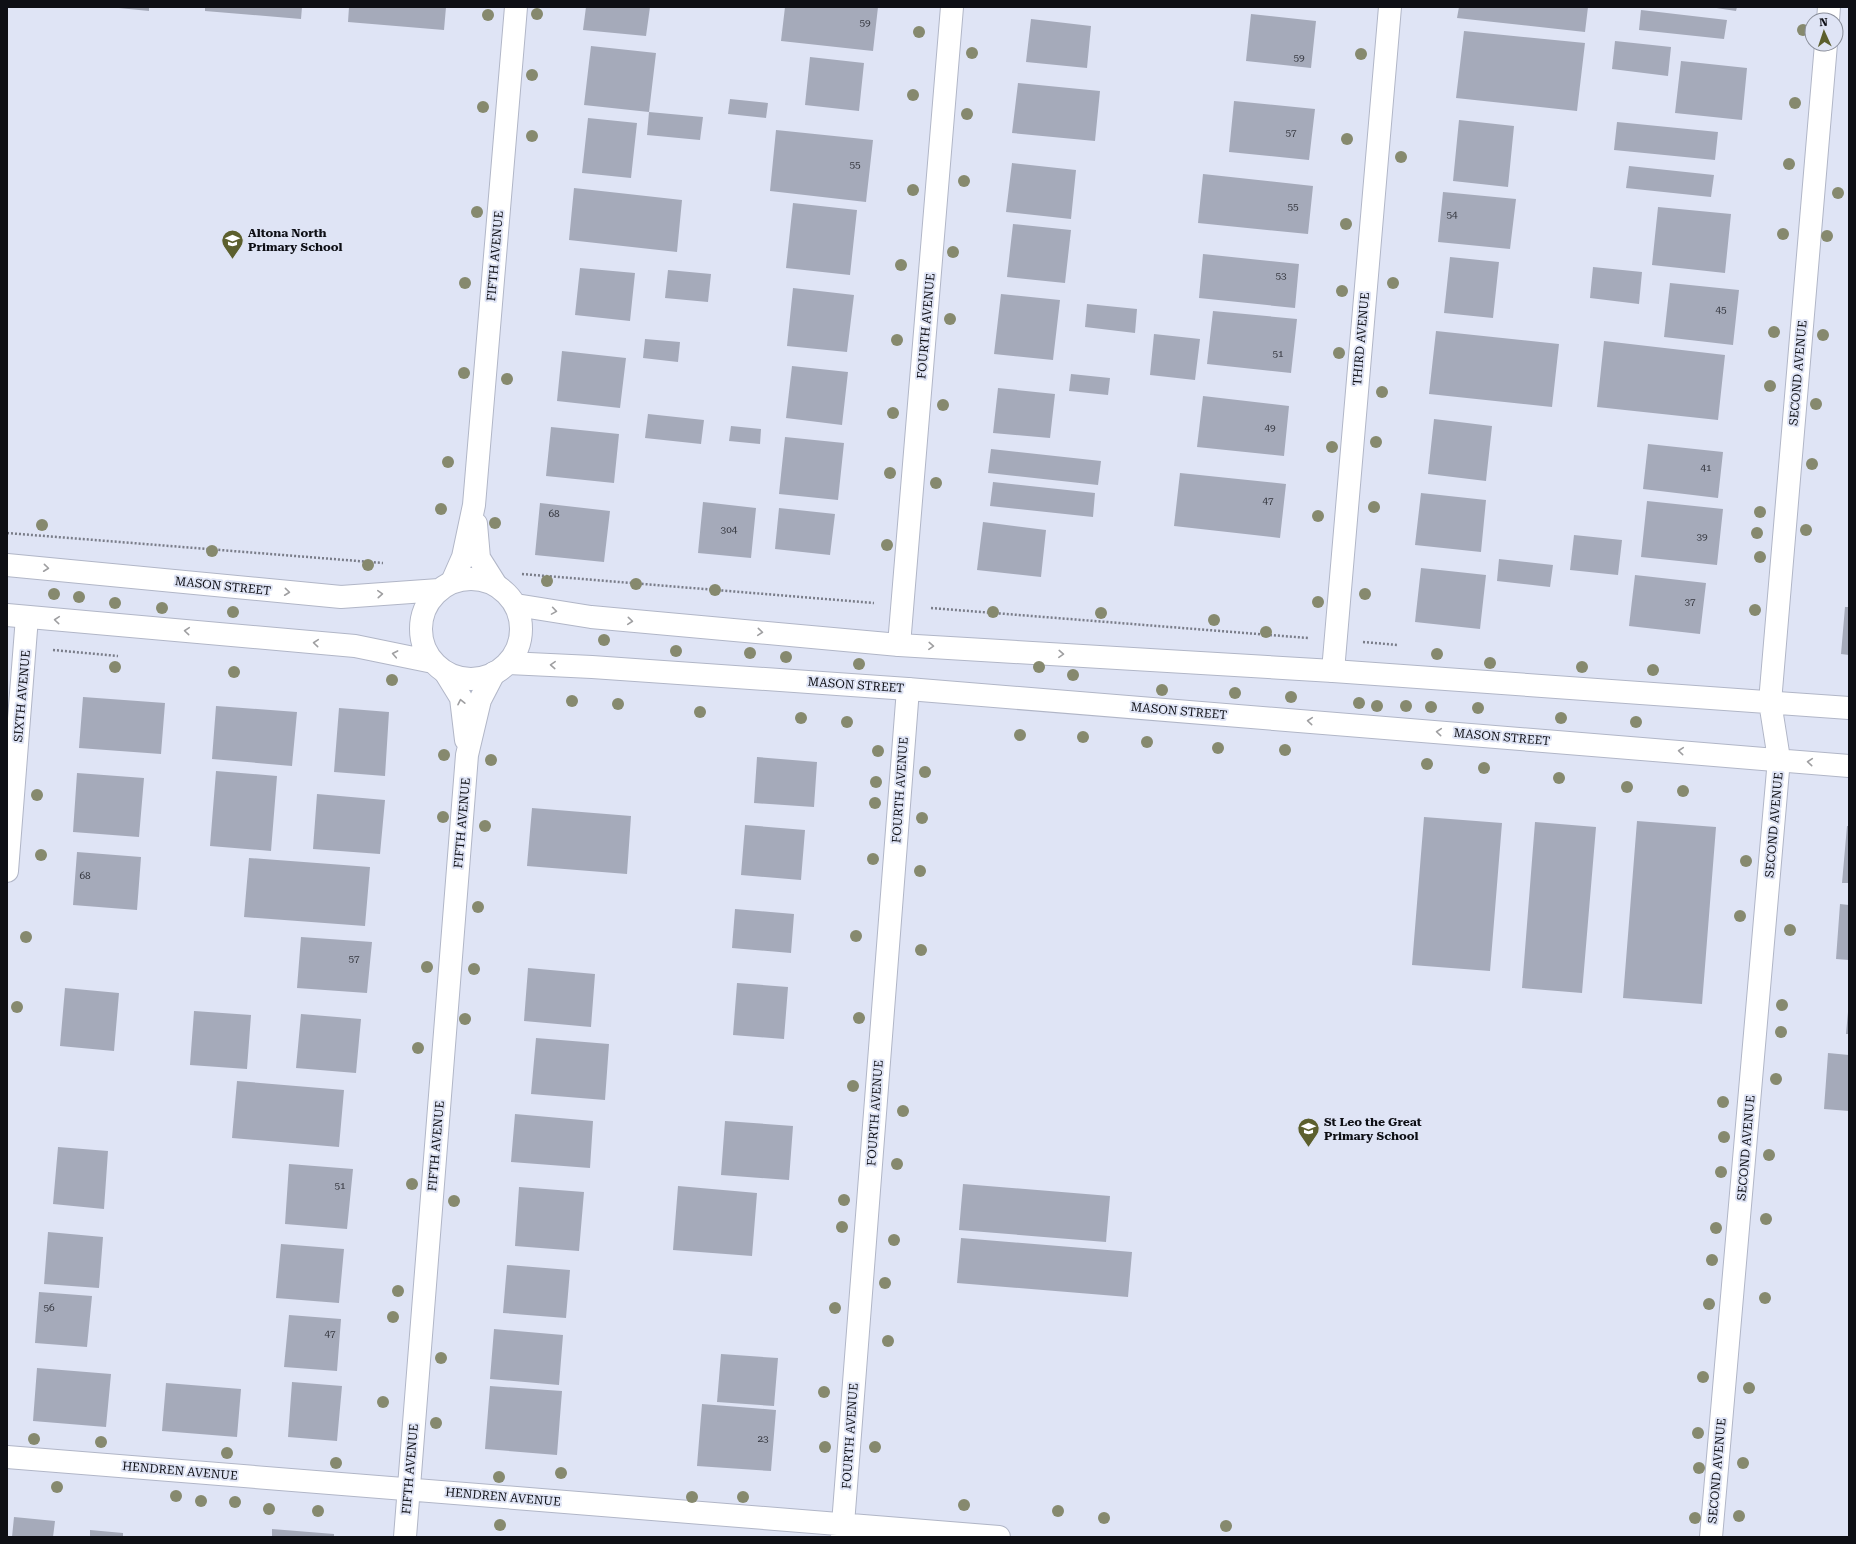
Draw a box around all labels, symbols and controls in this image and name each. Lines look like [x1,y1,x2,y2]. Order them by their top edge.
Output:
north arrow [1804,12,1844,52]
text: N [1819,16,1829,29]
house number: 59 [859,17,871,28]
house number: 59 [1293,52,1305,63]
house number: 57 [1285,127,1297,138]
house number: 55 [849,159,861,170]
house number: 55 [1287,201,1299,212]
house number: 54 [1446,209,1458,220]
street label: FIFTH AVENUE [484,210,506,302]
place label: Altona North Primary School [248,226,343,254]
school or university icon: Altona North Primary School [220,227,246,260]
house number: 53 [1275,270,1287,281]
street label: FOURTH AVENUE [914,272,938,380]
street label: THIRD AVENUE [1350,292,1372,386]
house number: 45 [1715,304,1727,315]
street label: SECOND AVENUE [1786,320,1810,426]
house number: 51 [1272,348,1284,359]
house number: 49 [1264,422,1276,433]
house number: 41 [1700,462,1712,473]
house number: 47 [1262,495,1274,506]
house number: 68 [548,508,560,519]
house number: 304 [721,524,738,535]
house number: 39 [1696,531,1708,542]
one-way arrow [43,564,49,573]
street label: MASON STREET [174,574,272,598]
one-way arrow [284,587,290,596]
one-way arrow [377,590,383,599]
house number: 37 [1684,596,1696,607]
one-way arrow [550,606,557,615]
one-way arrow [54,615,60,624]
one-way arrow [627,616,633,625]
one-way arrow [184,627,190,636]
one-way arrow [757,628,763,637]
one-way arrow [313,638,319,647]
one-way arrow [928,642,934,651]
street label: SIXTH AVENUE [11,649,33,743]
one-way arrow [1058,650,1064,659]
one-way arrow [391,651,398,659]
one-way arrow [550,661,556,670]
street label: MASON STREET [807,675,905,695]
one-way arrow [457,699,465,706]
street label: MASON STREET [1130,700,1228,722]
one-way arrow [1307,717,1313,726]
street label: MASON STREET [1453,726,1551,748]
one-way arrow [1436,728,1442,737]
street label: FOURTH AVENUE [889,737,911,843]
one-way arrow [1678,747,1684,756]
one-way arrow [1807,758,1813,767]
street label: SECOND AVENUE [1762,772,1786,878]
street label: FIFTH AVENUE [451,777,473,869]
house number: 68 [79,870,91,881]
house number: 57 [348,953,360,964]
street label: FOURTH AVENUE [864,1060,886,1166]
street label: SECOND AVENUE [1734,1095,1758,1201]
street label: FIFTH AVENUE [425,1100,447,1192]
place label: St Leo the Great Primary School [1324,1115,1422,1143]
school or university icon: St Leo the Great Primary School [1296,1116,1322,1149]
house number: 51 [334,1180,346,1191]
house number: 56 [43,1302,55,1313]
house number: 47 [324,1328,336,1339]
street label: FOURTH AVENUE [839,1383,861,1489]
street label: SECOND AVENUE [1705,1418,1729,1524]
street label: FIFTH AVENUE [399,1423,421,1515]
house number: 23 [757,1433,769,1444]
street label: HENDREN AVENUE [122,1459,238,1483]
street label: HENDREN AVENUE [445,1485,561,1509]

